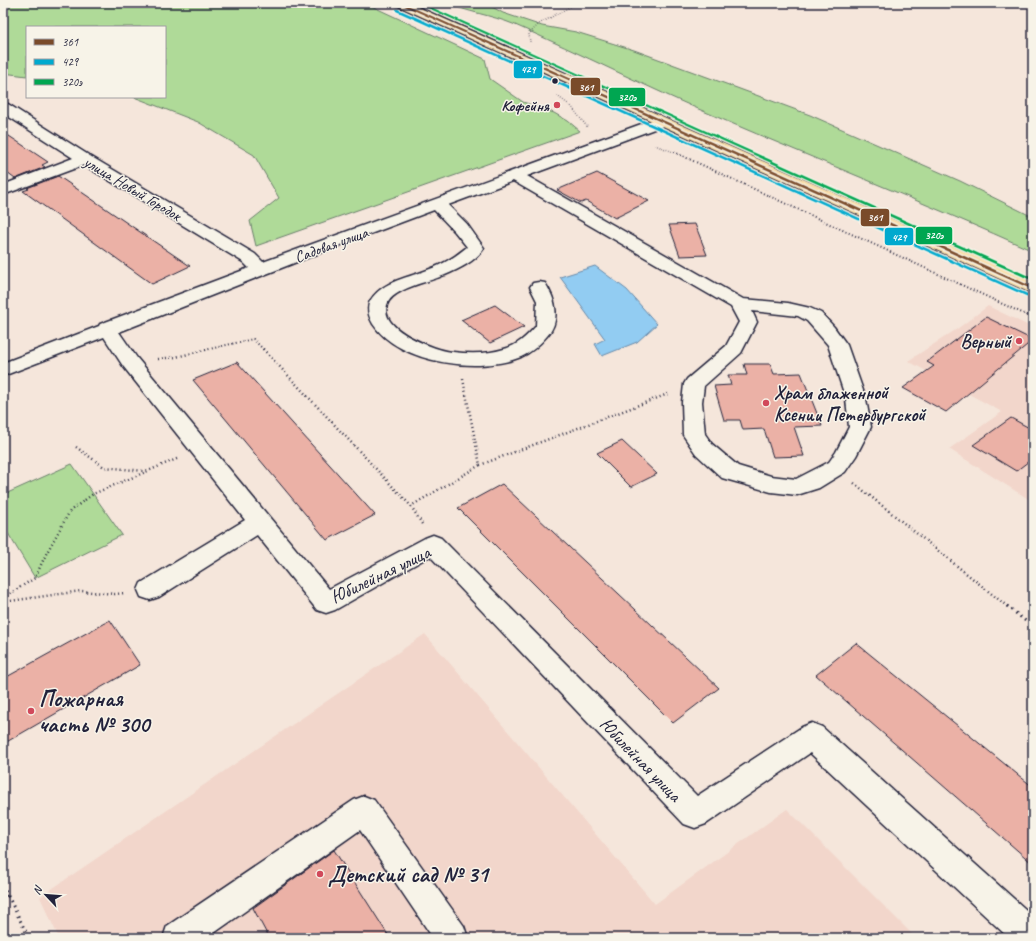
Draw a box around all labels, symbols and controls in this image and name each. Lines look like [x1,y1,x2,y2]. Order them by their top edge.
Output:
legend [26,26,166,98]
text: 361 [62,34,79,50]
text: 429 [62,54,80,70]
line badge: 429 [513,60,543,79]
text: 429 [521,62,537,76]
text: 320э [62,74,83,90]
unlabelled marker [550,76,560,86]
line badge: 361 [570,77,601,96]
text: 361 [578,80,595,94]
line badge: 320э [608,87,646,107]
text: 320э [618,90,638,104]
place label: Кофейня [501,96,550,116]
marker: Кофейня [552,100,562,110]
street label: улица Новый Городок [79,151,186,226]
line badge: 361 [860,208,890,227]
text: 361 [867,210,884,224]
street label: Садовая улица [292,222,372,267]
line badge: 320э [915,226,953,245]
line badge: 429 [884,227,914,246]
text: 320э [925,228,945,242]
text: 429 [892,230,908,244]
place label: Верный [961,330,1013,354]
marker: Верный [1014,336,1024,346]
place label: Храм блаженной Ксении Петербургской [774,381,927,427]
marker: Храм блаженной Ксении Петербургской [761,398,771,408]
street label: Юбилейная улица [327,540,435,609]
place label: Пожарная часть № 300 [39,684,152,739]
marker: Пожарная часть № 300 [26,706,36,716]
street label: Юбилейная улица [594,713,687,808]
place label: Детский сад № 31 [328,860,491,889]
marker: Детский сад № 31 [315,869,325,879]
north arrow [26,875,66,915]
text: N [29,883,46,897]

